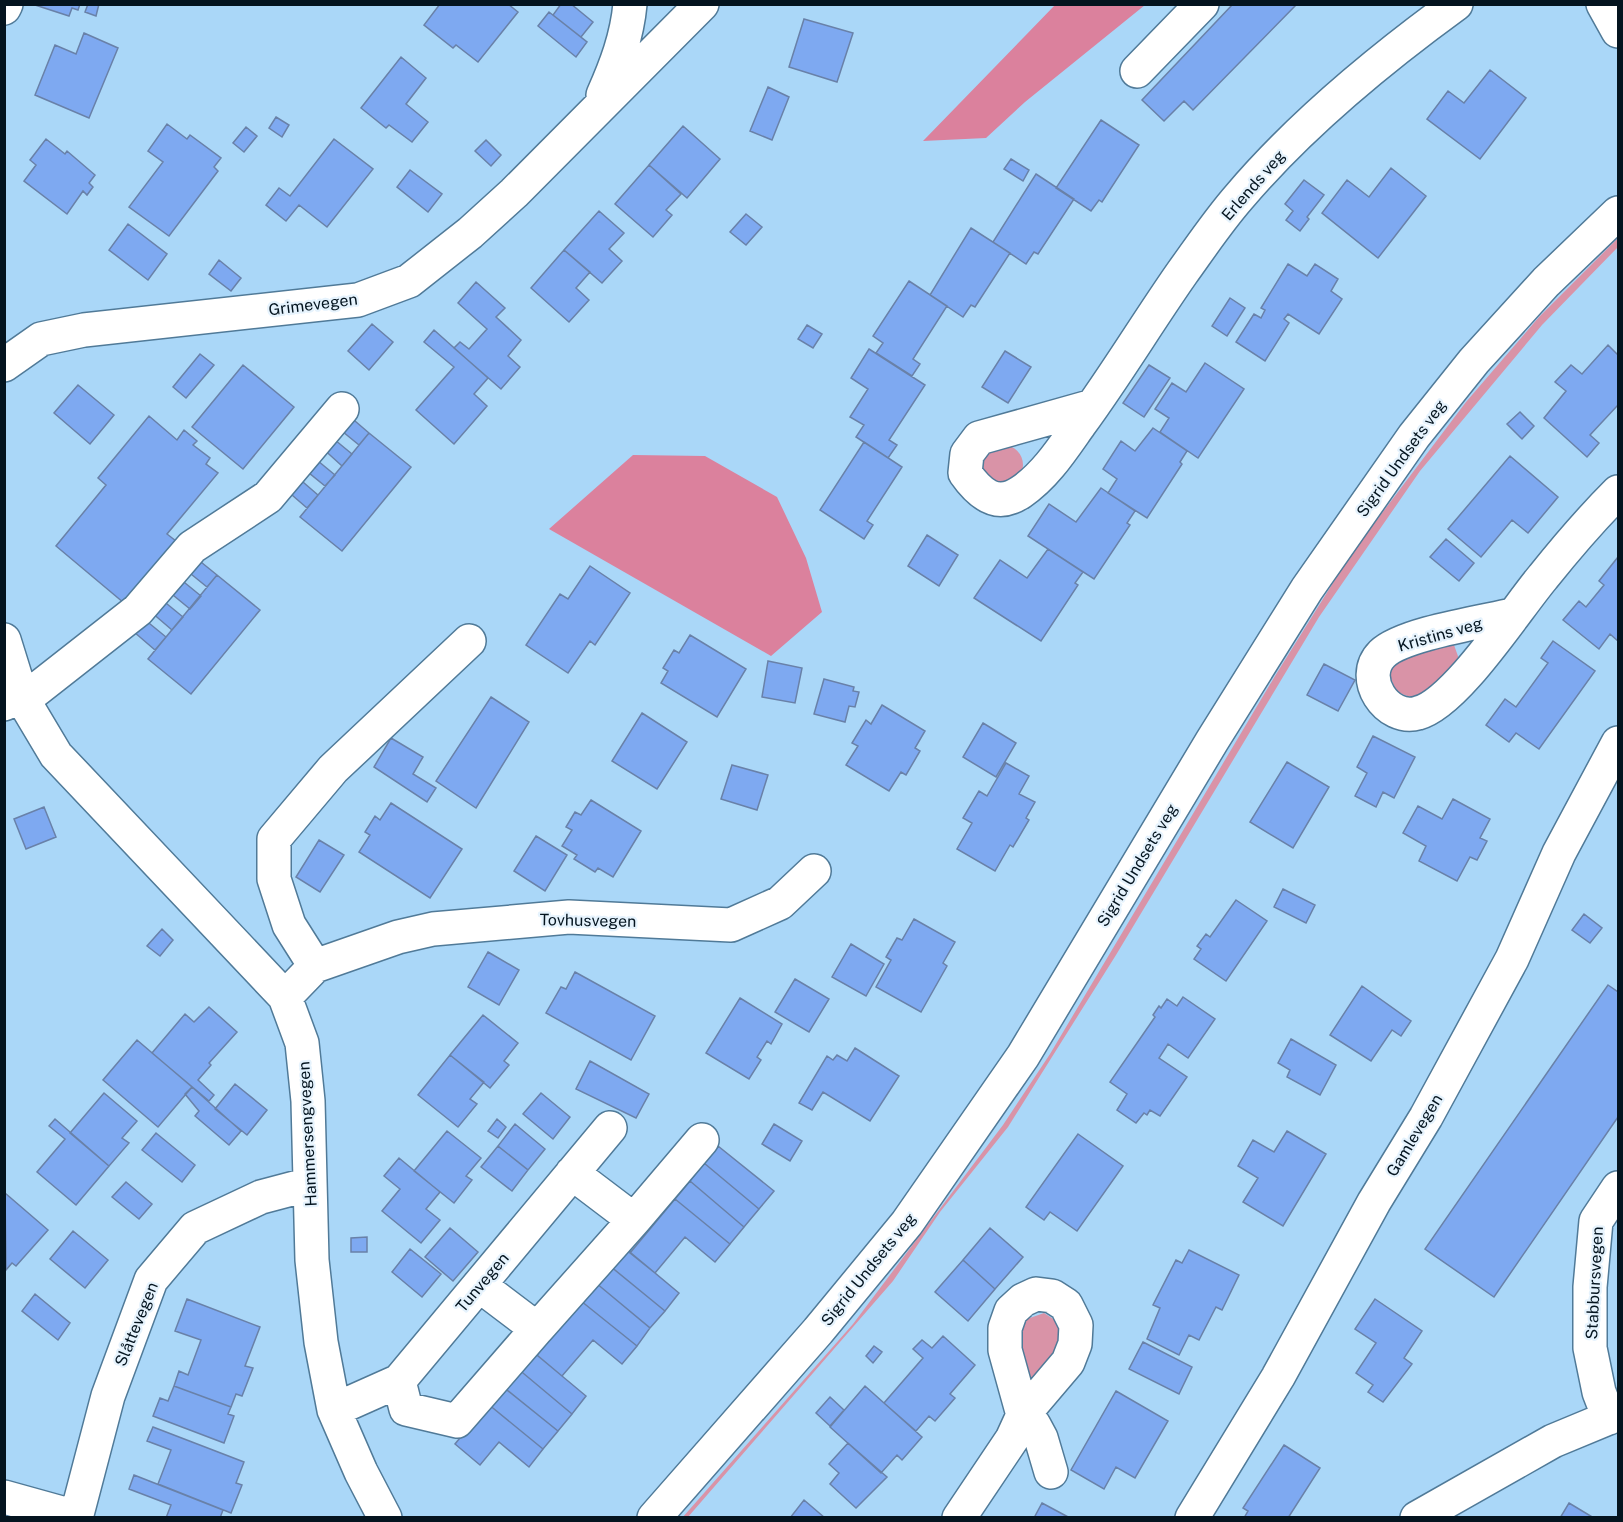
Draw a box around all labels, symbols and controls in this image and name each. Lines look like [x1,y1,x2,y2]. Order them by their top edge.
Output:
street label: Erlends veg [1218,146,1289,224]
street label: Grimevegen [267,290,359,319]
street label: Sigrid Undsets veg [1353,396,1450,520]
street label: Kristins veg [1396,613,1485,656]
street label: Sigrid Undsets veg [1093,800,1182,930]
street label: Tovhusvegen [539,910,637,931]
street label: Hammersengvegen [294,1061,321,1207]
street label: Gamlevegen [1382,1091,1446,1180]
street label: Sigrid Undsets veg [817,1209,920,1330]
street label: Stabbursvegen [1582,1226,1607,1340]
street label: Tunvegen [452,1249,513,1316]
street label: Slåttevegen [111,1279,162,1369]

